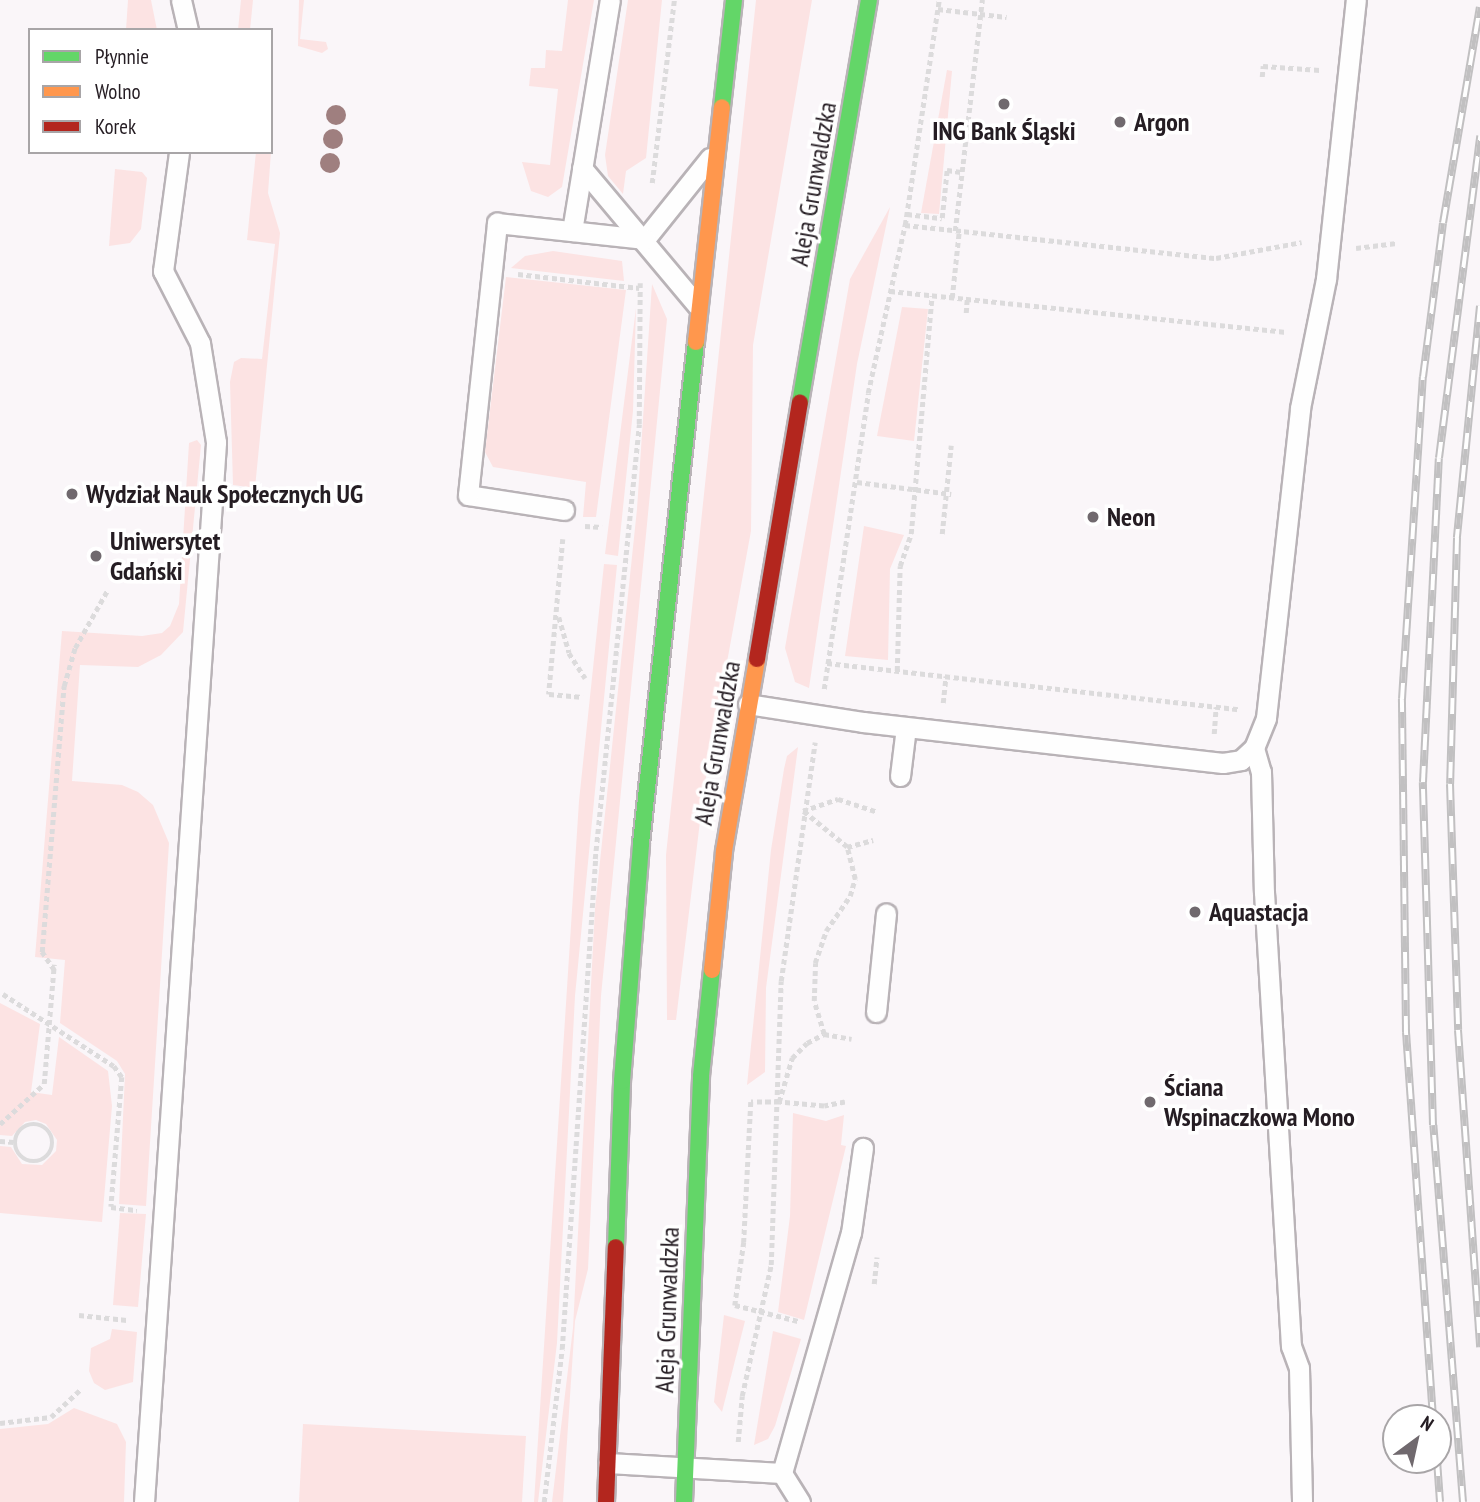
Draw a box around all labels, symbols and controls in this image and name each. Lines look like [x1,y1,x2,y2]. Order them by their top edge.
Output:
legend [28,28,273,154]
text: Płynnie [95,43,149,70]
text: Wolno [95,78,141,105]
marker: ING Bank Śląski [996,96,1012,112]
street label: Aleja Grunwaldzka [783,99,843,269]
place label: Argon [1134,106,1189,138]
text: Korek [95,113,136,140]
marker: Argon [1112,114,1128,130]
place label: ING Bank Śląski [932,115,1076,147]
place label: Wydział Nauk Społecznych UG [86,478,364,510]
marker: Wydział Nauk Społecznych UG [64,486,80,502]
place label: Neon [1107,501,1155,533]
marker: Neon [1085,509,1101,525]
place label: Uniwersytet Gdański [110,525,220,586]
marker: Uniwersytet Gdański [88,548,104,564]
street label: Aleja Grunwaldzka [687,658,747,828]
place label: Aquastacja [1209,896,1309,928]
marker: Aquastacja [1187,904,1203,920]
place label: Ściana Wspinaczkowa Mono [1164,1071,1355,1132]
marker: Ściana Wspinaczkowa Mono [1142,1094,1158,1110]
street label: Aleja Grunwaldzka [649,1226,685,1394]
north arrow [1382,1404,1452,1474]
text: N [1417,1410,1438,1436]

